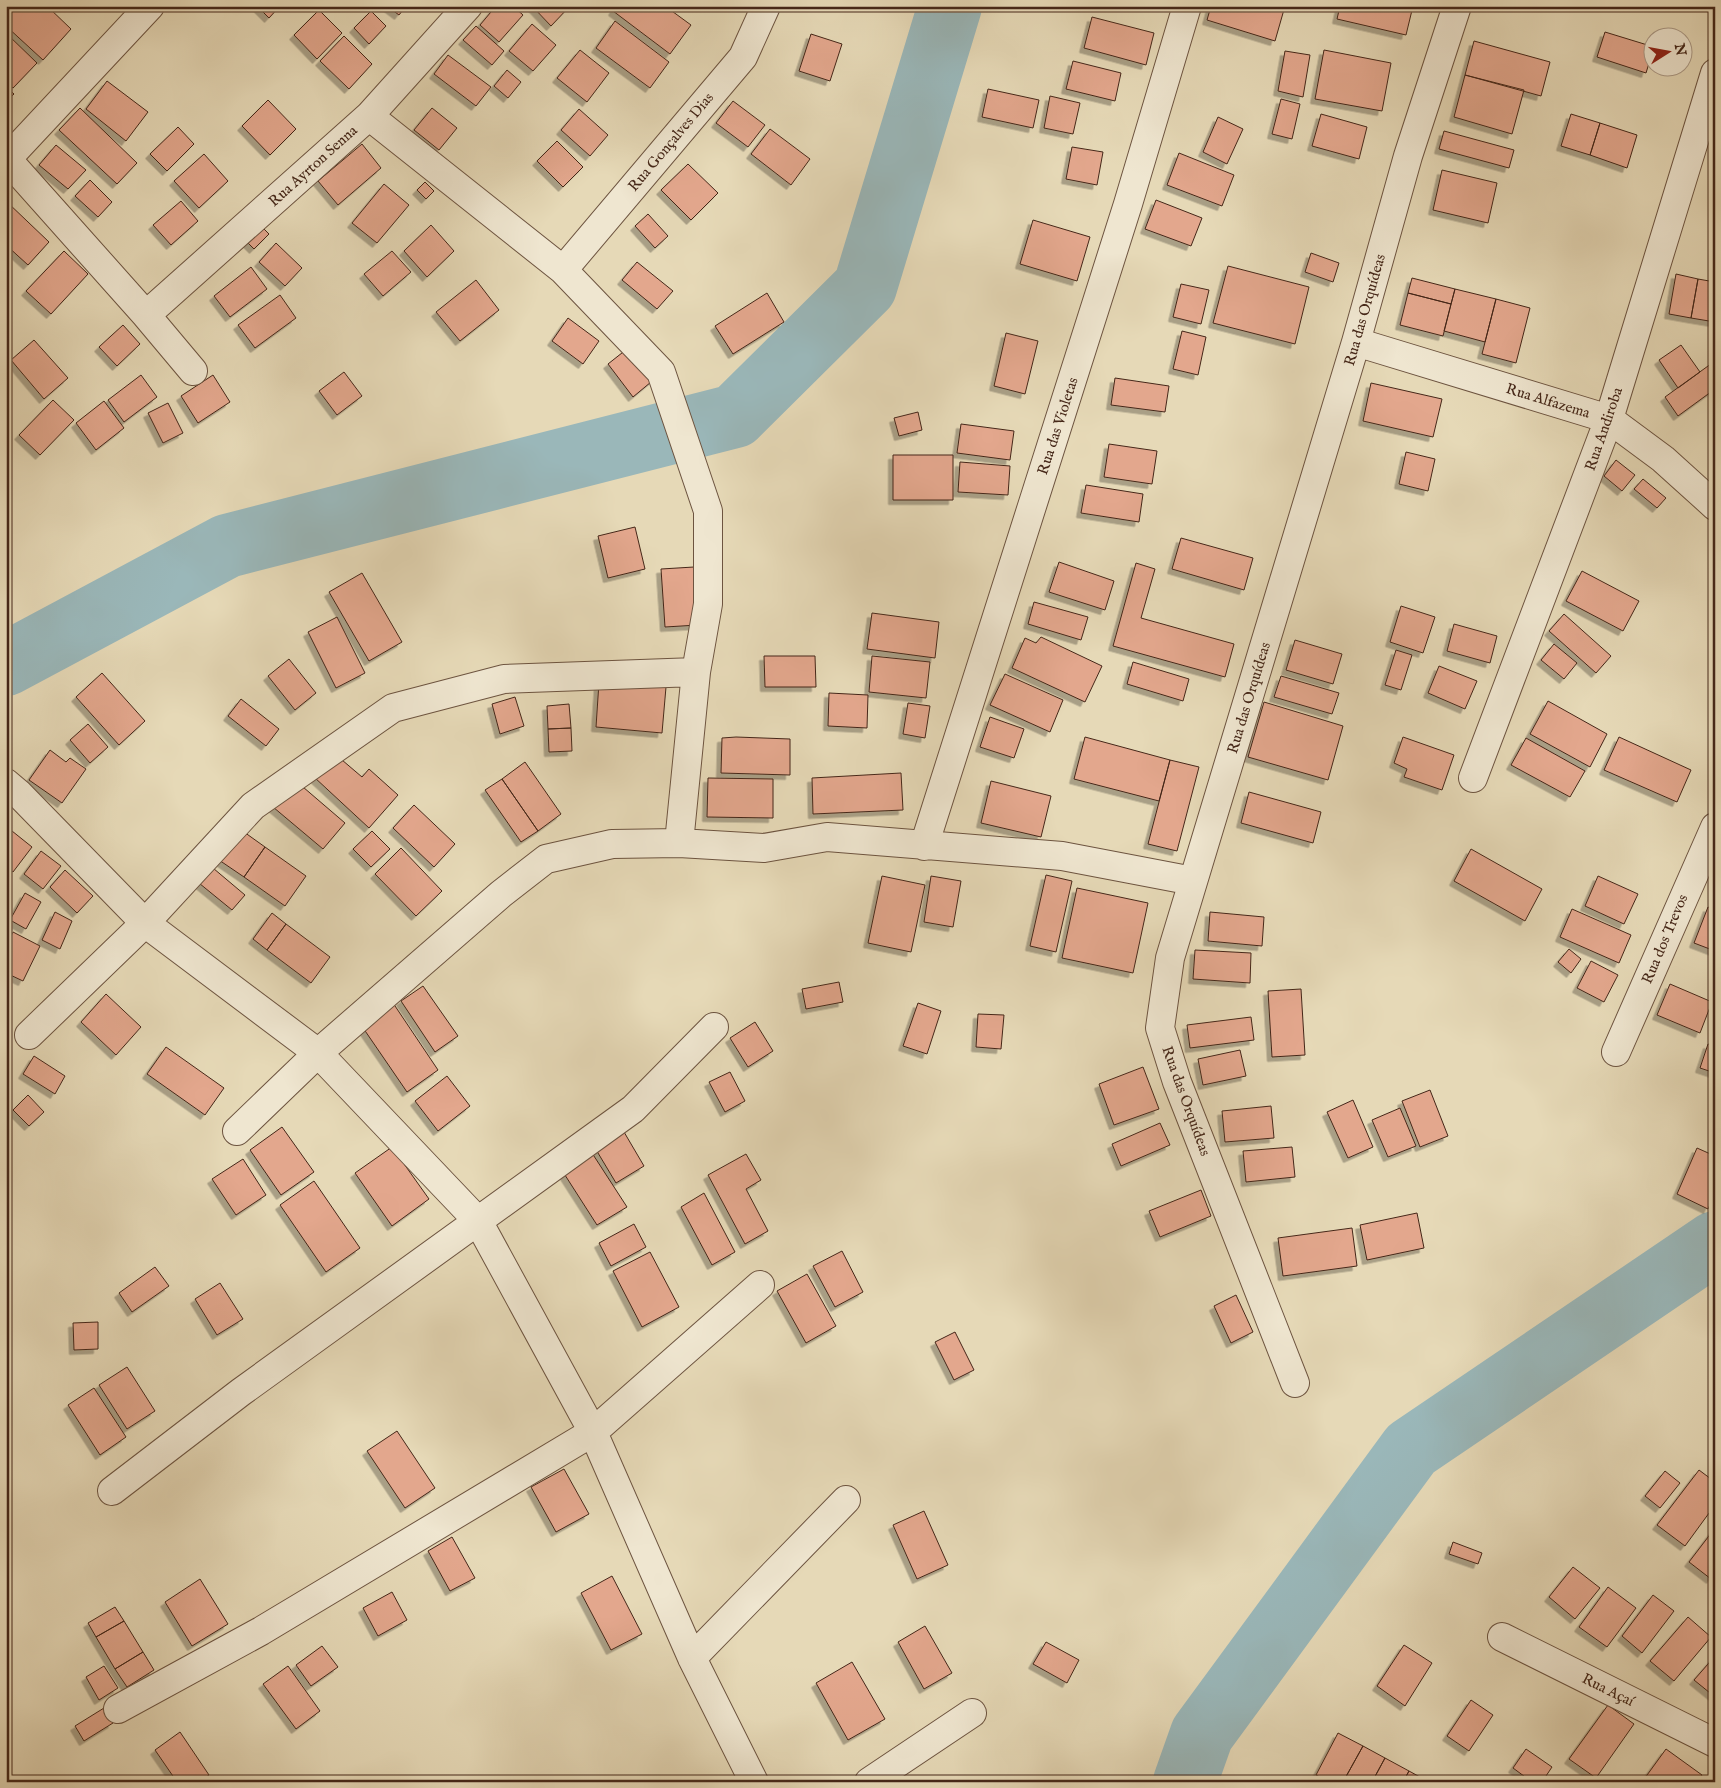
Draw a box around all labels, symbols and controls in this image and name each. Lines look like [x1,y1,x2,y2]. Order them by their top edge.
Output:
north arrow [1644,28,1694,78]
text: N [1670,41,1690,57]
street label: Rua Gonçalves Dias [624,89,718,195]
street label: Rua Ayrton Senna [265,121,362,211]
street label: Rua das Orquídeas [1340,252,1390,368]
street label: Rua das Violetas [1033,375,1083,477]
street label: Rua Alfazema [1504,379,1593,423]
street label: Rua Andiroba [1581,384,1627,473]
street label: Rua das Orquídeas [1223,640,1275,756]
street label: Rua dos Trevos [1638,891,1692,987]
street label: Rua das Orquídeas [1157,1043,1215,1159]
street label: Rua Açaí [1579,1669,1638,1711]

